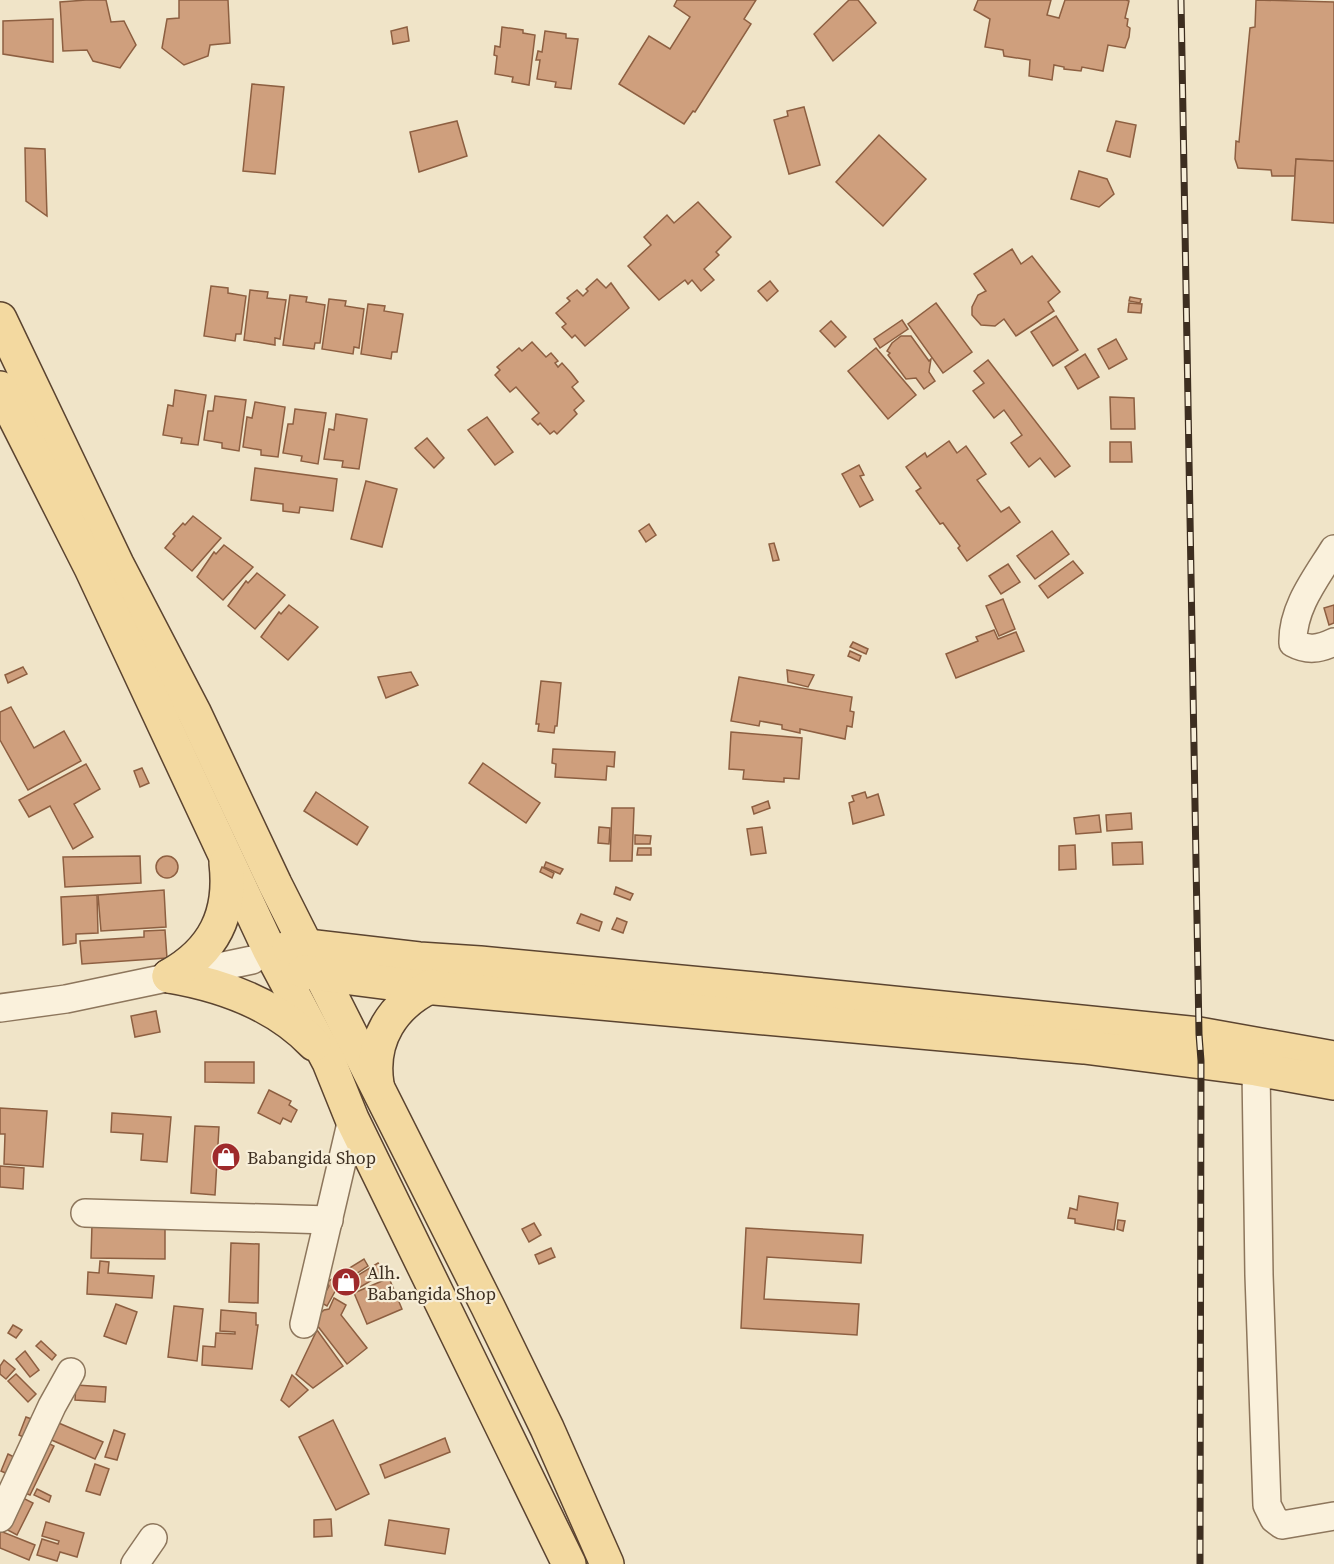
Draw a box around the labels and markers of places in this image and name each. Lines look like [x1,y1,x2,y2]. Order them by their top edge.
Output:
shop icon: Babangida Shop [210,1141,242,1173]
place label: Babangida Shop [247,1145,376,1170]
place label: Alh. Babangida Shop [367,1260,496,1306]
shop icon: Alh. Babangida Shop [330,1266,362,1298]

